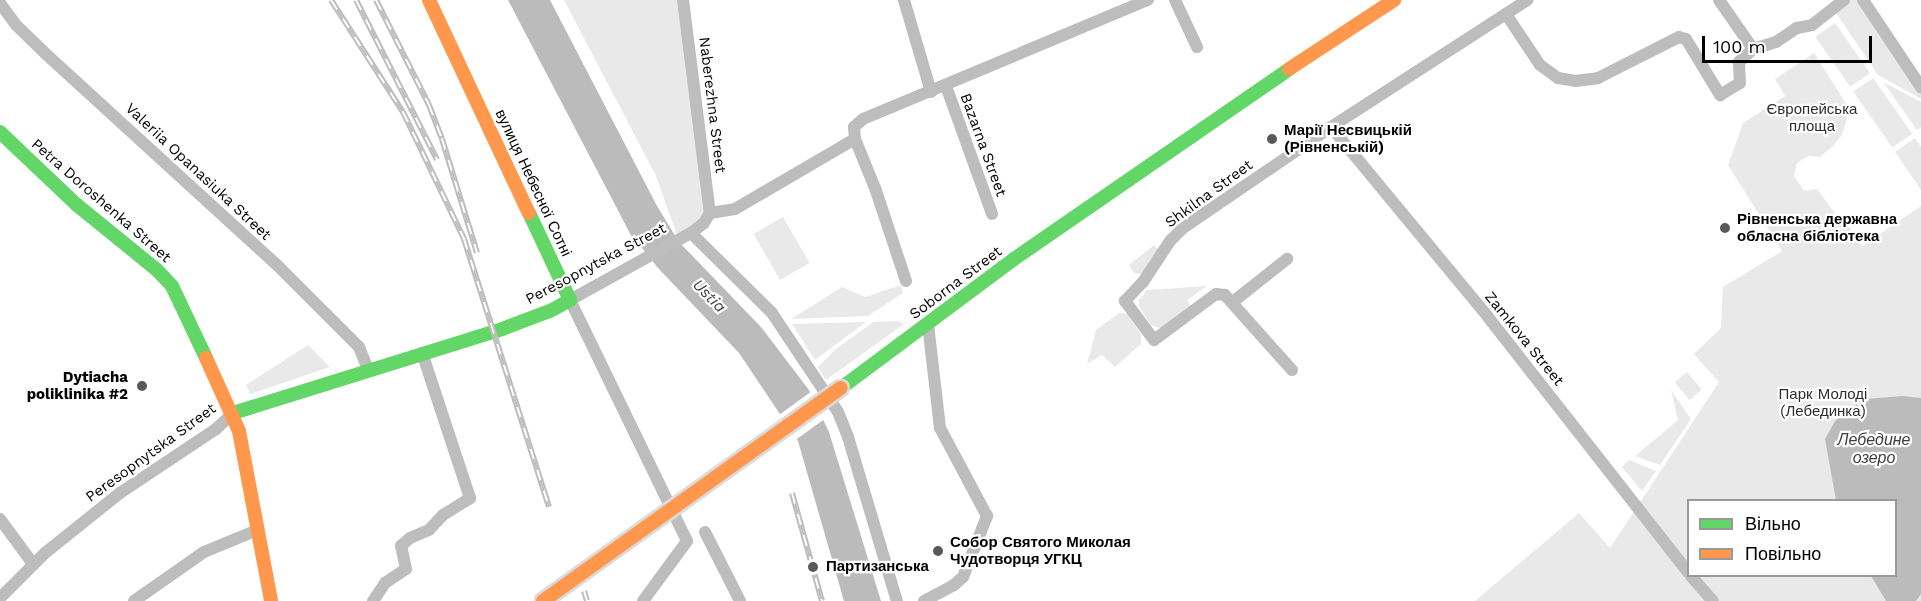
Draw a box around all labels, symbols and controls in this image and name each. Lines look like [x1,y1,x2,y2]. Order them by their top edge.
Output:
scale bar [1705,24,1874,62]
street label: Naberezhna Street [695,36,729,174]
text: 100 m [1713,36,1766,57]
street label: Bazarna Street [956,91,1010,199]
street label: Valeriia Opanasiuka Street [121,99,275,245]
park label: Європейська площа [1767,100,1857,135]
street label: вулиця Небесної Сотні [491,107,575,259]
place label: Марії Несвицькій (Рівненській) [1284,121,1412,156]
marker: Марії Несвицькій (Рівненській) [1265,132,1279,146]
street label: Petra Doroshenka Street [27,135,175,267]
street label: Shkilna Street [1162,156,1256,232]
place label: Рівненська державна обласна бібліотека [1737,210,1897,245]
street label: Peresopnytska Street [523,219,669,309]
marker: Рівненська державна обласна бібліотека [1718,221,1732,235]
street label: Soborna Street [906,242,1006,324]
water label: Ustia [688,275,730,317]
street label: Zamkova Street [1481,288,1567,390]
place label: Dytiacha poliklinika #2 [27,368,128,403]
marker: Dytiacha poliklinika #2 [133,377,151,395]
park label: Парк Молоді (Лебединка) [1779,385,1867,420]
street label: Peresopnytska Street [82,400,220,506]
water label: Лебедине озеро [1837,430,1911,468]
legend [1687,499,1897,577]
text: Вільно [1745,513,1801,534]
place label: Собор Святого Миколая Чудотворця УГКЦ [950,533,1131,568]
text: Повільно [1745,543,1821,564]
marker: Собор Святого Миколая Чудотворця УГКЦ [931,544,945,558]
marker: Партизанська [804,558,822,576]
place label: Партизанська [826,558,929,576]

